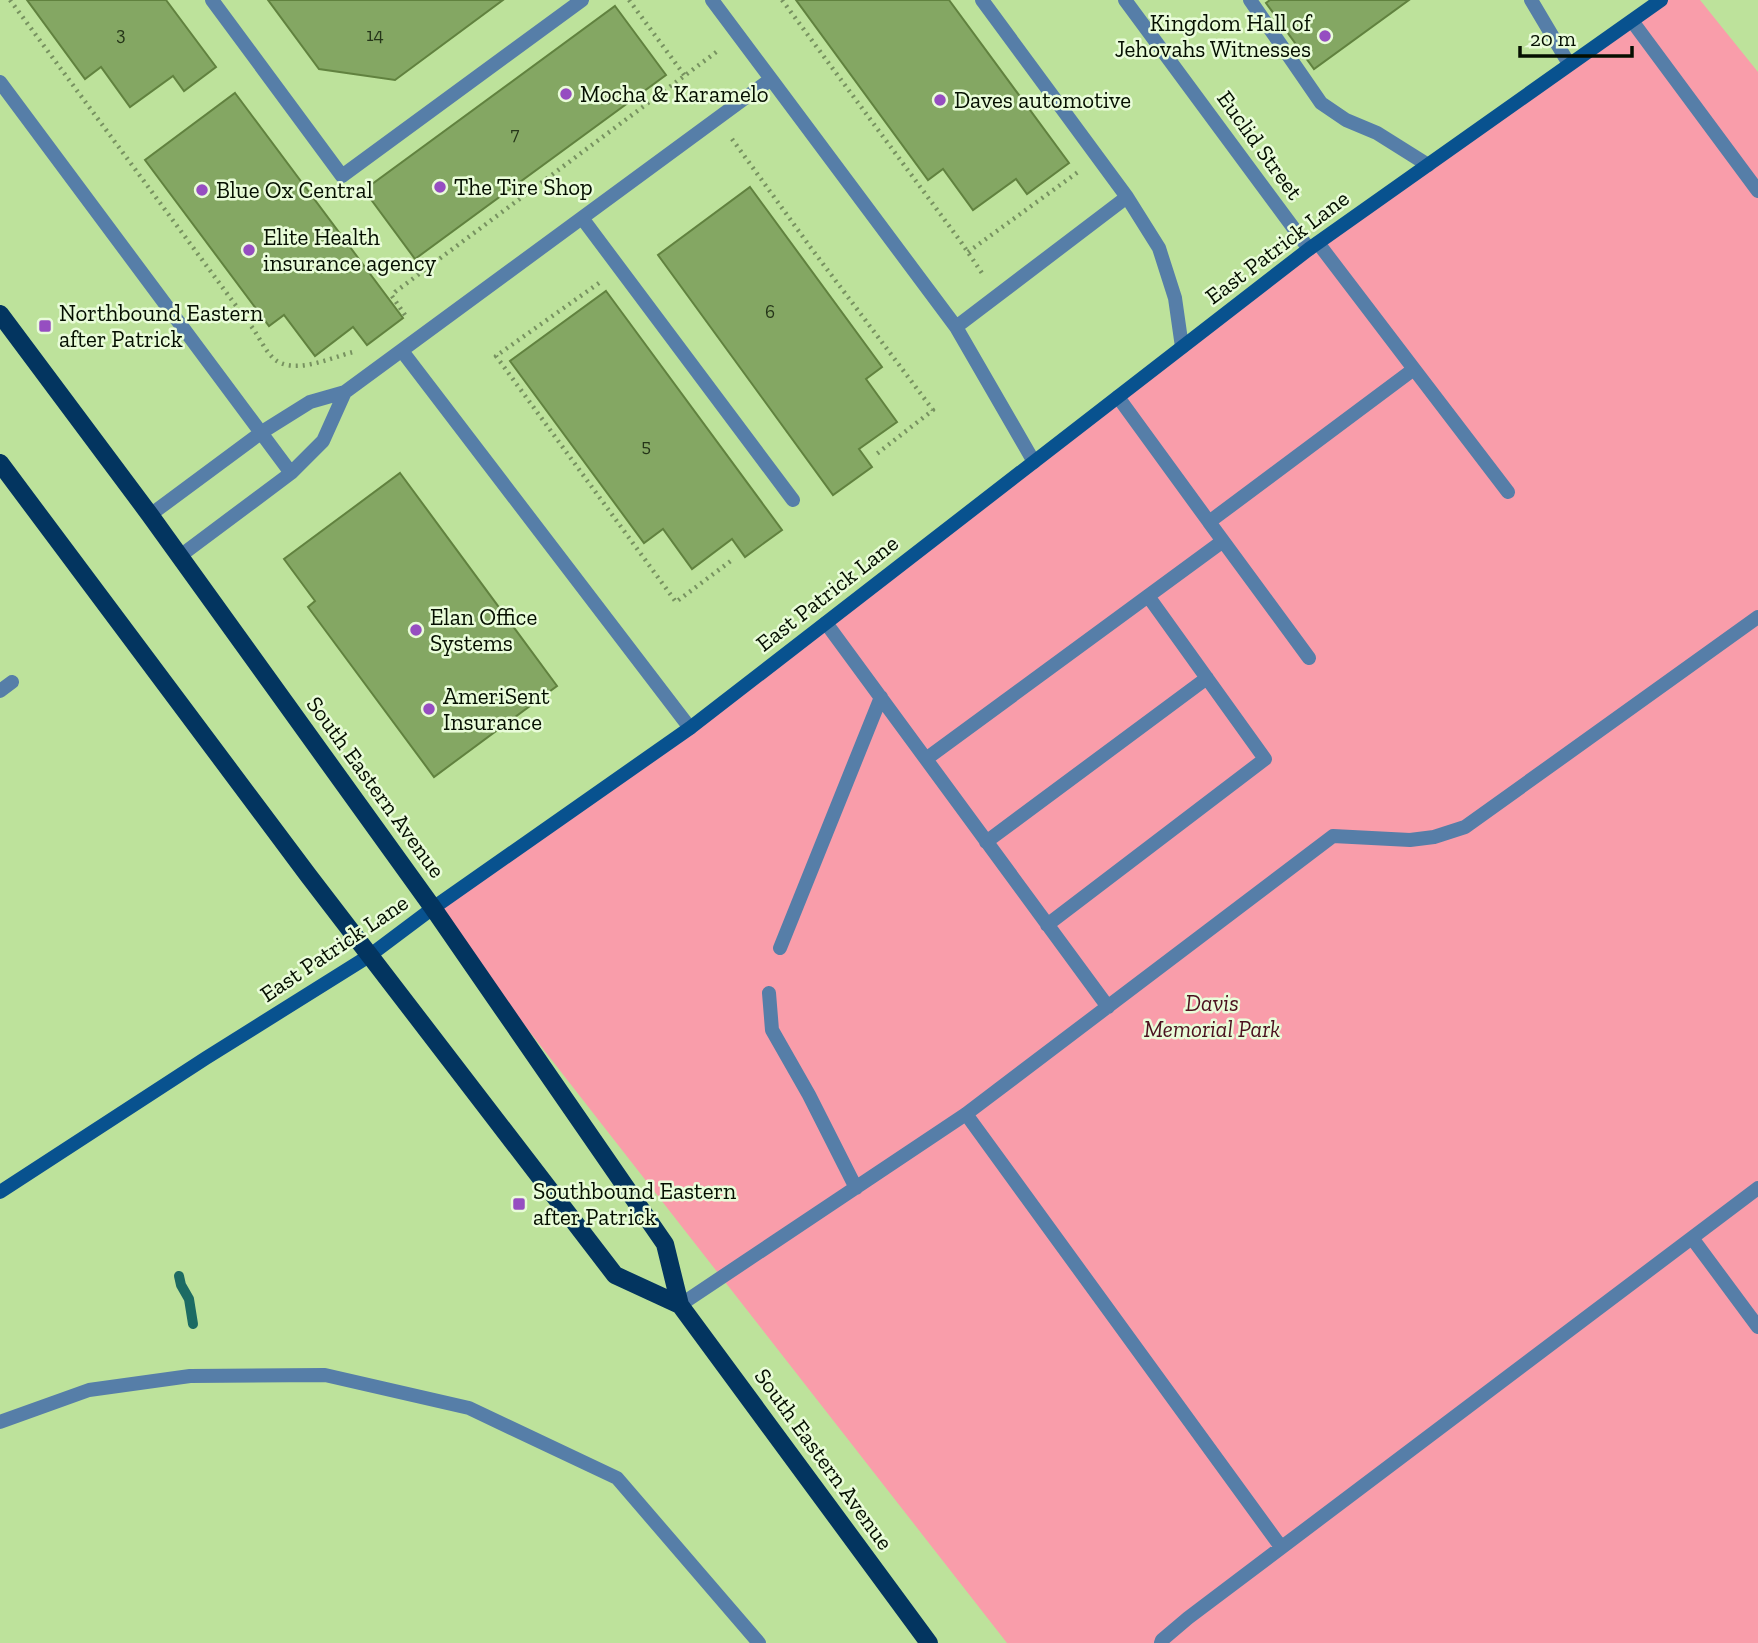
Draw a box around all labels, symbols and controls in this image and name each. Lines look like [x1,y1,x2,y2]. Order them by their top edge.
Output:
place label: Kingdom Hall of Jehovahs Witnesses [1115,9,1313,63]
scale bar [1520,14,1632,58]
house number: 3 [116,22,126,45]
house number: 14 [366,23,384,46]
text: 20 m [1530,26,1576,51]
marker: Kingdom Hall of Jehovahs Witnesses [1317,28,1333,44]
place label: Mocha & Karamelo [580,80,769,108]
street label: Euclid Street [1211,85,1309,205]
marker: Mocha & Karamelo [558,86,574,102]
place label: Daves automotive [954,86,1131,114]
marker: Daves automotive [932,92,948,108]
house number: 7 [511,122,520,145]
place label: The Tire Shop [454,173,593,201]
place label: Blue Ox Central [216,176,373,204]
marker: The Tire Shop [432,179,448,195]
marker: Blue Ox Central [194,182,210,198]
street label: East Patrick Lane [1200,184,1354,310]
place label: Elite Health insurance agency [263,223,437,277]
marker: Elite Health insurance agency [241,242,257,258]
place label: Northbound Eastern after Patrick [59,299,263,353]
house number: 6 [765,300,775,323]
marker: Northbound Eastern after Patrick [37,318,53,334]
house number: 5 [641,434,651,457]
street label: East Patrick Lane [750,529,904,657]
place label: Elan Office Systems [430,603,537,657]
marker: Elan Office Systems [408,622,424,638]
place label: AmeriSent Insurance [443,682,550,736]
street label: South Eastern Avenue [301,691,451,883]
marker: AmeriSent Insurance [421,701,437,717]
street label: East Patrick Lane [255,888,413,1008]
park label: Davis Memorial Park [1144,989,1280,1043]
place label: Southbound Eastern after Patrick [533,1177,736,1231]
marker: Southbound Eastern after Patrick [511,1196,527,1212]
street label: South Eastern Avenue [749,1363,899,1555]

